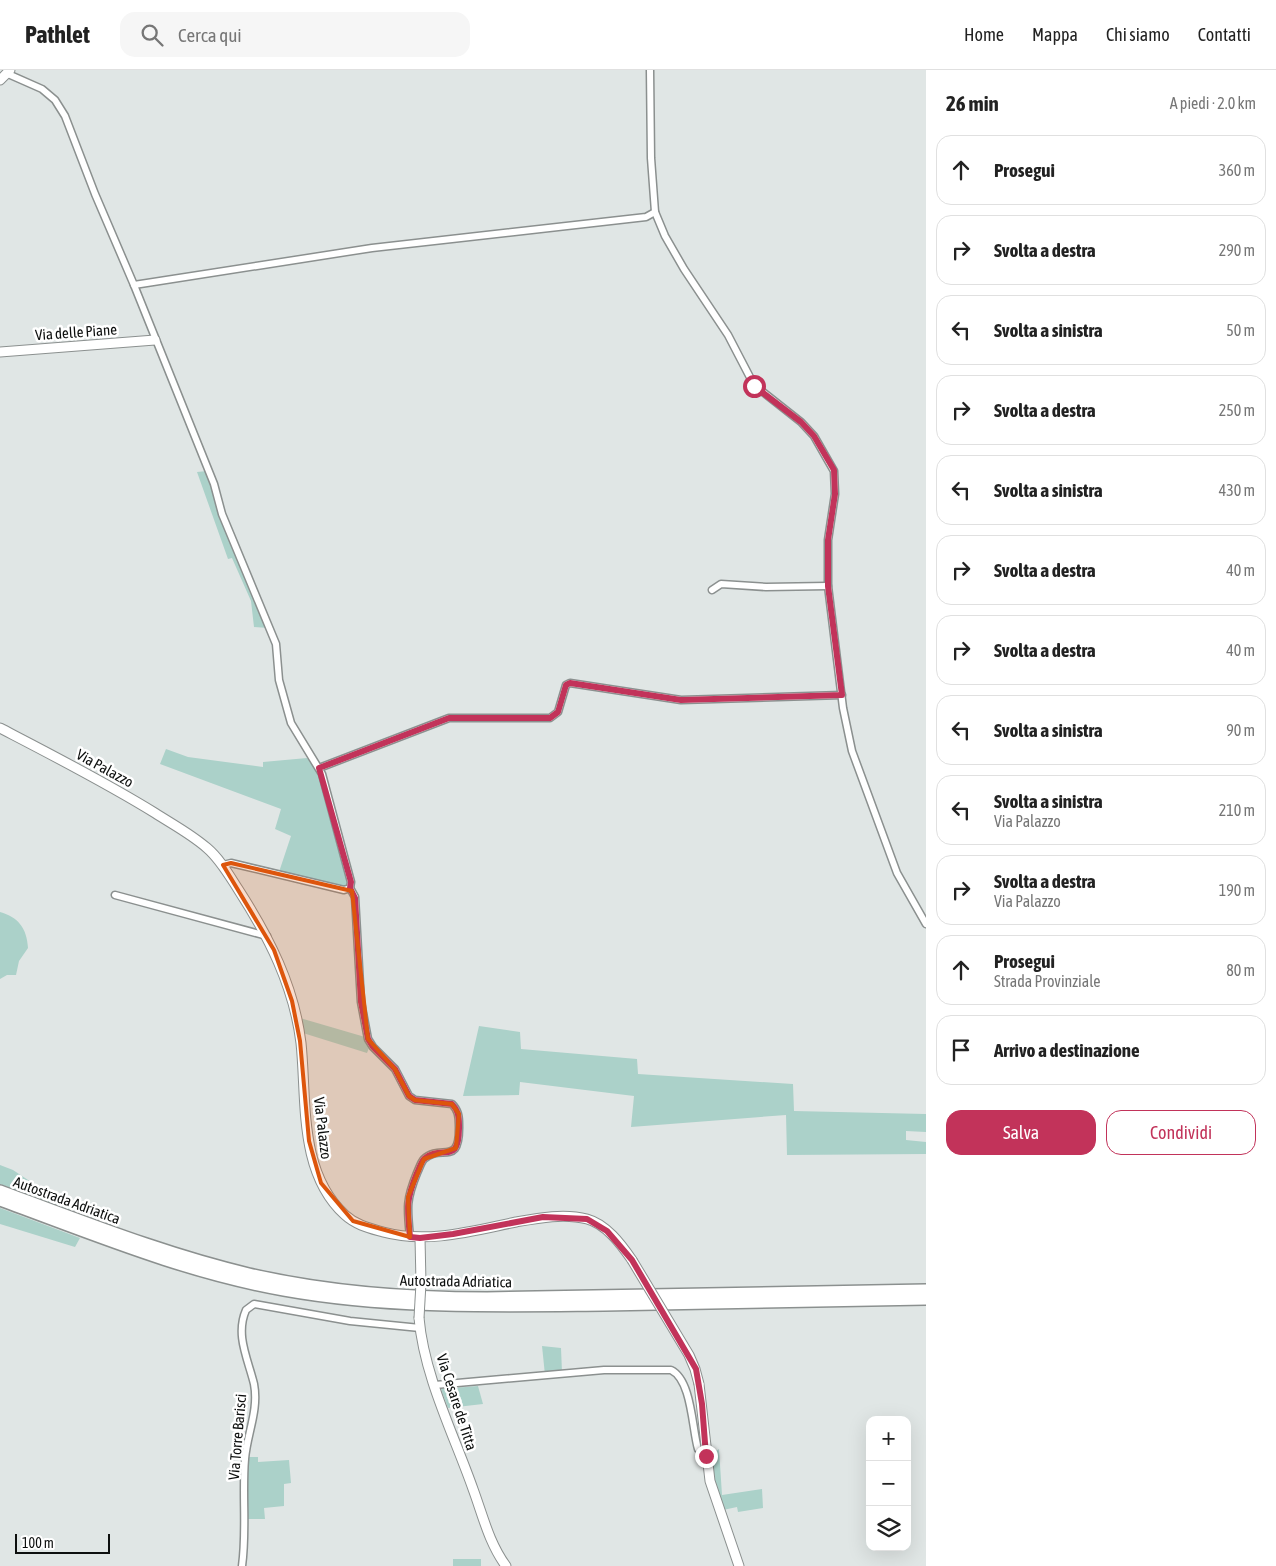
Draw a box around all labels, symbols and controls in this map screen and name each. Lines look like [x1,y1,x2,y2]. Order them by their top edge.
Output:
search box [120,12,470,57]
text: Pathlet [25,21,90,48]
icon: search [138,21,166,49]
text: Cerca qui [178,24,242,46]
text: Home [964,24,1004,45]
text: Mappa [1032,24,1078,45]
text: Chi siamo [1106,24,1170,45]
text: Contatti [1198,24,1251,45]
text: 26 min [946,91,999,115]
text: A piedi · 2.0 km [1170,94,1256,112]
icon: ahead [947,156,975,184]
text: Prosegui [994,159,1055,181]
text: 360 m [1219,161,1255,179]
icon: right [947,236,975,264]
text: Svolta a destra [994,239,1096,261]
text: 290 m [1219,241,1255,259]
icon: left [947,316,975,344]
text: Svolta a sinistra [994,319,1103,341]
street label: Via delle Piane [35,321,118,343]
text: 50 m [1226,321,1255,339]
route start [743,375,766,398]
icon: right [947,396,975,424]
text: Svolta a destra [994,399,1096,421]
text: 250 m [1219,401,1255,419]
icon: left [947,476,975,504]
text: Svolta a sinistra [994,479,1103,501]
text: 430 m [1219,481,1255,499]
icon: right [947,556,975,584]
text: Svolta a destra [994,559,1096,581]
text: 40 m [1226,561,1255,579]
icon: right [947,636,975,664]
text: Svolta a destra [994,639,1096,661]
text: 40 m [1226,641,1255,659]
icon: left [947,716,975,744]
text: Svolta a sinistra [994,719,1103,741]
text: 90 m [1226,721,1255,739]
street label: Via Palazzo [74,745,136,791]
text: Svolta a sinistra [994,790,1103,812]
icon: left [947,796,975,824]
text: 210 m [1219,801,1255,819]
text: Via Palazzo [994,812,1061,830]
text: Svolta a destra [994,870,1096,892]
icon: right [947,876,975,904]
text: 190 m [1219,881,1255,899]
text: Via Palazzo [994,892,1061,910]
text: Prosegui [994,950,1055,972]
icon: ahead [947,956,975,984]
text: 80 m [1226,961,1255,979]
text: Strada Provinziale [994,972,1101,990]
icon: arrive [947,1036,975,1064]
text: Arrivo a destinazione [994,1039,1140,1061]
street label: Via Palazzo [311,1096,335,1160]
button: Salva [946,1110,1096,1155]
button: Condividi [1106,1110,1256,1155]
street label: Autostrada Adriatica [11,1173,123,1227]
street label: Autostrada Adriatica [400,1272,512,1290]
street label: Via Cesare de Titta [433,1352,481,1452]
street label: Via Torre Barisci [225,1393,249,1481]
map controls [866,1416,911,1551]
button: + [866,1416,911,1461]
route end [695,1445,718,1468]
button: − [866,1461,911,1506]
button: layers [866,1506,911,1551]
scale bar [15,1531,110,1554]
text: 100 m [22,1535,54,1551]

